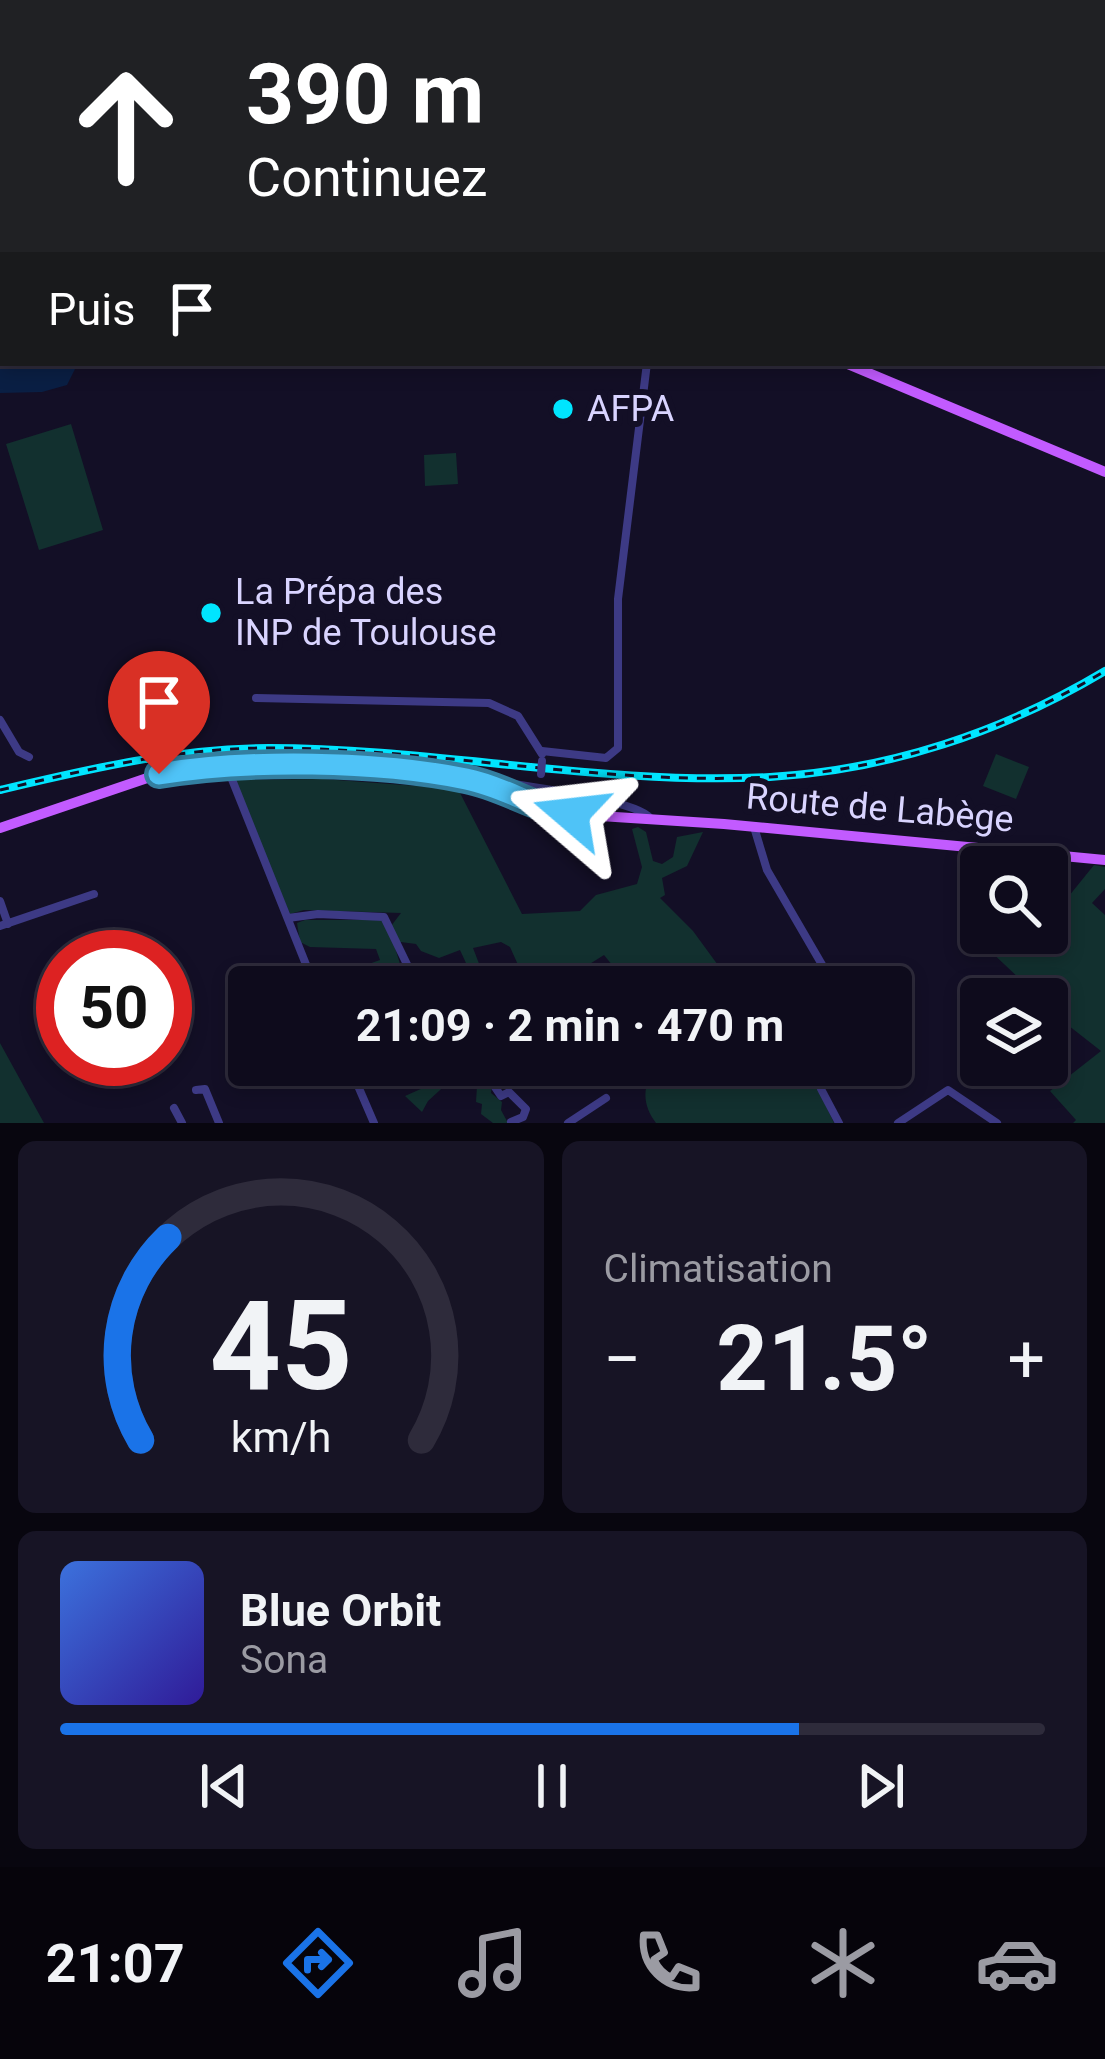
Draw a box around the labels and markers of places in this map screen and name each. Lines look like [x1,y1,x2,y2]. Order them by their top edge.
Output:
place label: AFPA [587,388,675,430]
marker: AFPA [550,396,576,422]
place label: La Prépa des INP de Toulouse [235,571,497,654]
marker: La Prépa des INP de Toulouse [198,600,224,626]
pin [108,651,210,774]

